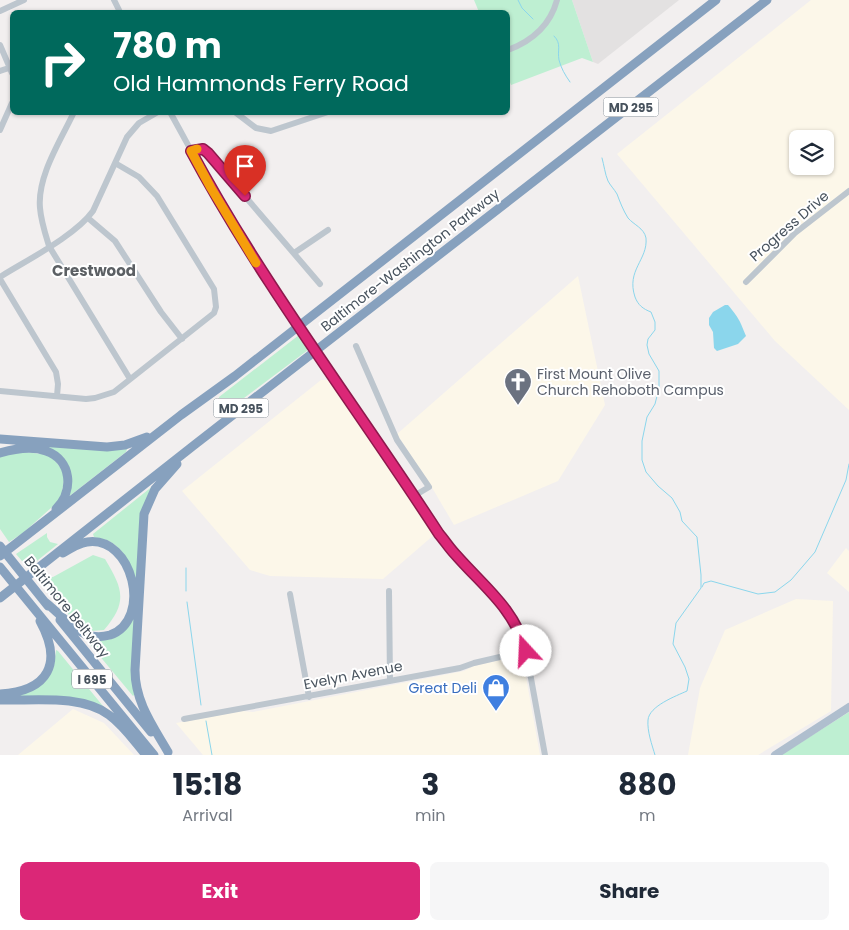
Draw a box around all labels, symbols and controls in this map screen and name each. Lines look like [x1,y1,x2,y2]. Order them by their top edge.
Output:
text: 780 m [113,21,222,70]
icon: right [30,30,95,95]
text: Old Hammonds Ferry Road [113,68,409,99]
road number: MD 295 [604,98,658,116]
map controls [789,130,834,175]
button: layers [789,130,834,175]
pin [224,145,266,196]
icon: arrive [231,152,259,180]
street label: Baltimore-Washington Parkway [316,184,504,336]
street label: Progress Drive [745,186,833,266]
district label: Crestwood [52,260,136,281]
place label: First Mount Olive Church Rehoboth Campus [537,364,724,400]
church icon: First Mount Olive Church Rehoboth Campus [503,367,533,406]
road number: MD 295 [214,398,268,418]
street label: Baltimore Beltway [20,552,114,662]
position arrow [499,624,551,676]
street label: Evelyn Avenue [302,656,404,694]
road number: I 695 [72,670,112,689]
shop icon: Great Deli [481,673,511,712]
place label: Great Deli [408,678,477,698]
text: 15:18 [172,763,242,806]
text: 3 [421,763,439,806]
text: 880 [618,763,677,806]
text: Arrival [182,804,233,827]
text: min [415,804,446,827]
text: m [639,804,656,827]
button: Exit [20,862,420,920]
button: Share [430,862,829,920]

